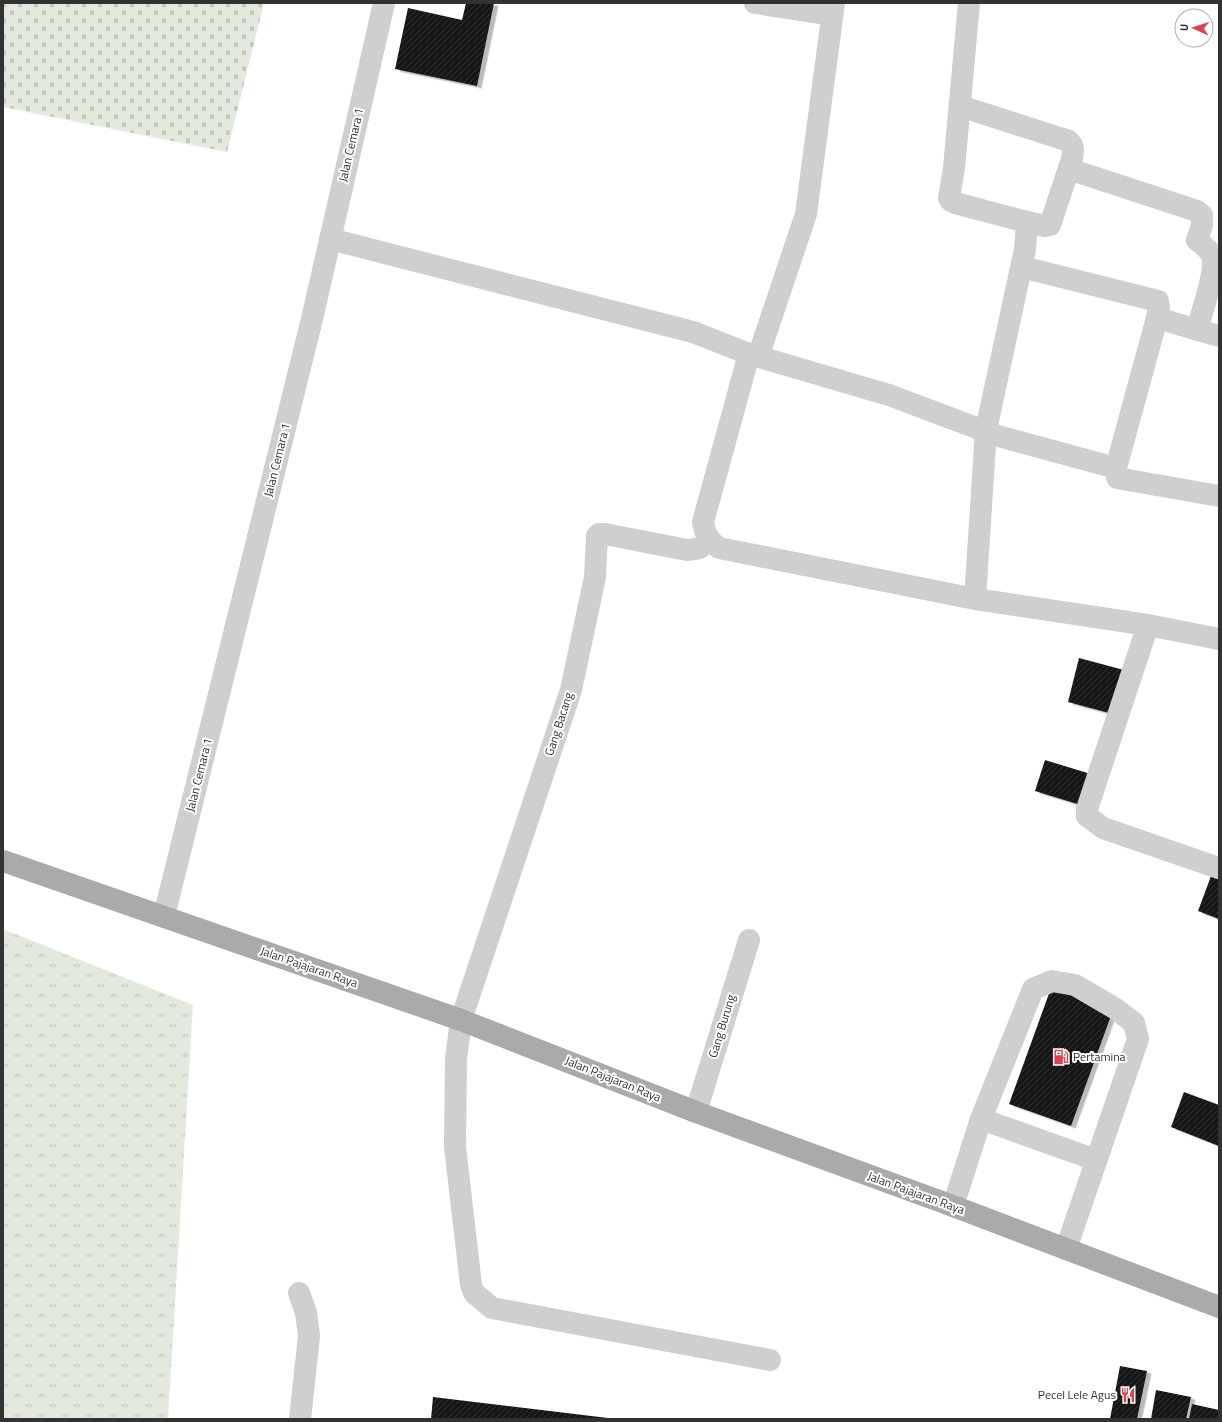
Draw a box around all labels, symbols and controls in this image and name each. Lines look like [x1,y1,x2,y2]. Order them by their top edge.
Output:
north arrow [1174,8,1214,48]
text: U [1176,23,1192,31]
street label: Jalan Cemara 1 [333,106,368,184]
street label: Jalan Cemara 1 [258,421,295,499]
street label: Gang Bacang [539,690,578,758]
street label: Jalan Cemara 1 [180,736,217,814]
street label: Jalan Pajajaran Raya [258,941,360,992]
street label: Gang Burung [703,992,740,1060]
place label: Pertamina [1073,1047,1126,1066]
fuel station icon: Pertamina [1052,1048,1070,1066]
street label: Jalan Pajajaran Raya [562,1051,664,1106]
street label: Jalan Pajajaran Raya [865,1166,967,1219]
place label: Pecel Lele Agus [1038,1385,1116,1404]
restaurant icon: Pecel Lele Agus [1119,1386,1137,1404]

